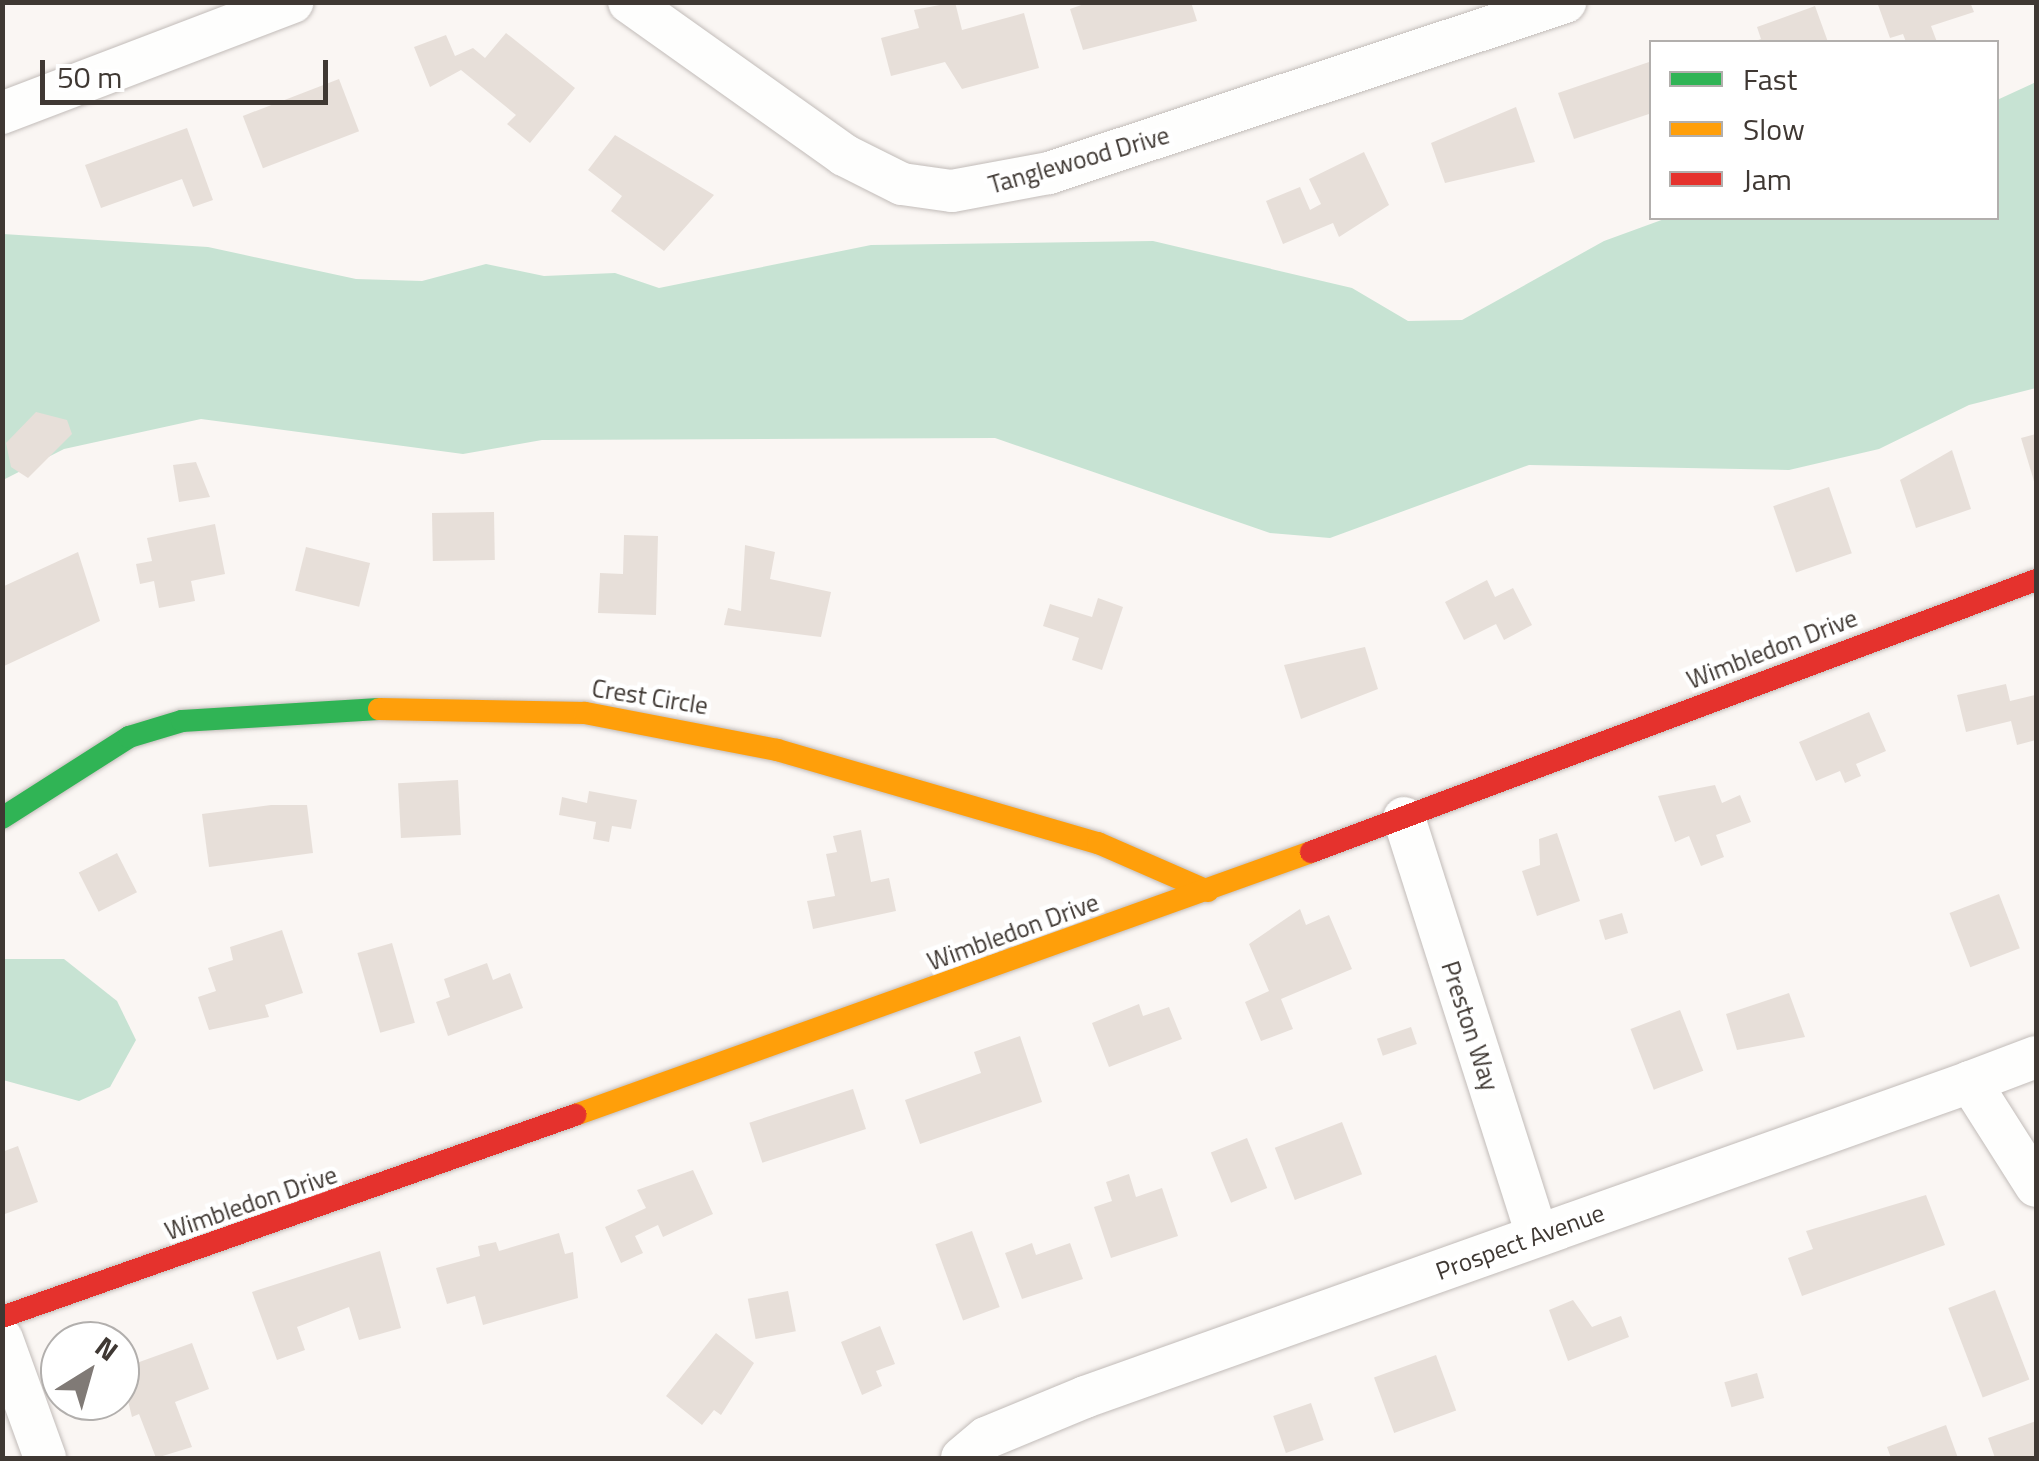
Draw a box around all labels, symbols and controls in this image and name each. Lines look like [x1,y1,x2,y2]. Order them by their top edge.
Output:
scale bar [45,40,332,102]
legend [1649,40,1999,220]
text: 50 m [57,54,122,100]
text: Fast [1743,56,1797,102]
text: Slow [1743,106,1805,152]
street label: Tanglewood Drive [985,120,1173,200]
text: Jam [1743,156,1792,202]
street label: Wimbledon Drive [1683,603,1861,695]
street label: Crest Circle [590,673,710,721]
street label: Wimbledon Drive [923,887,1103,977]
street label: Preston Way [1435,957,1505,1095]
street label: Wimbledon Drive [161,1159,341,1247]
street label: Prospect Avenue [1432,1198,1608,1286]
north arrow [40,1321,140,1421]
text: N [86,1325,128,1371]

